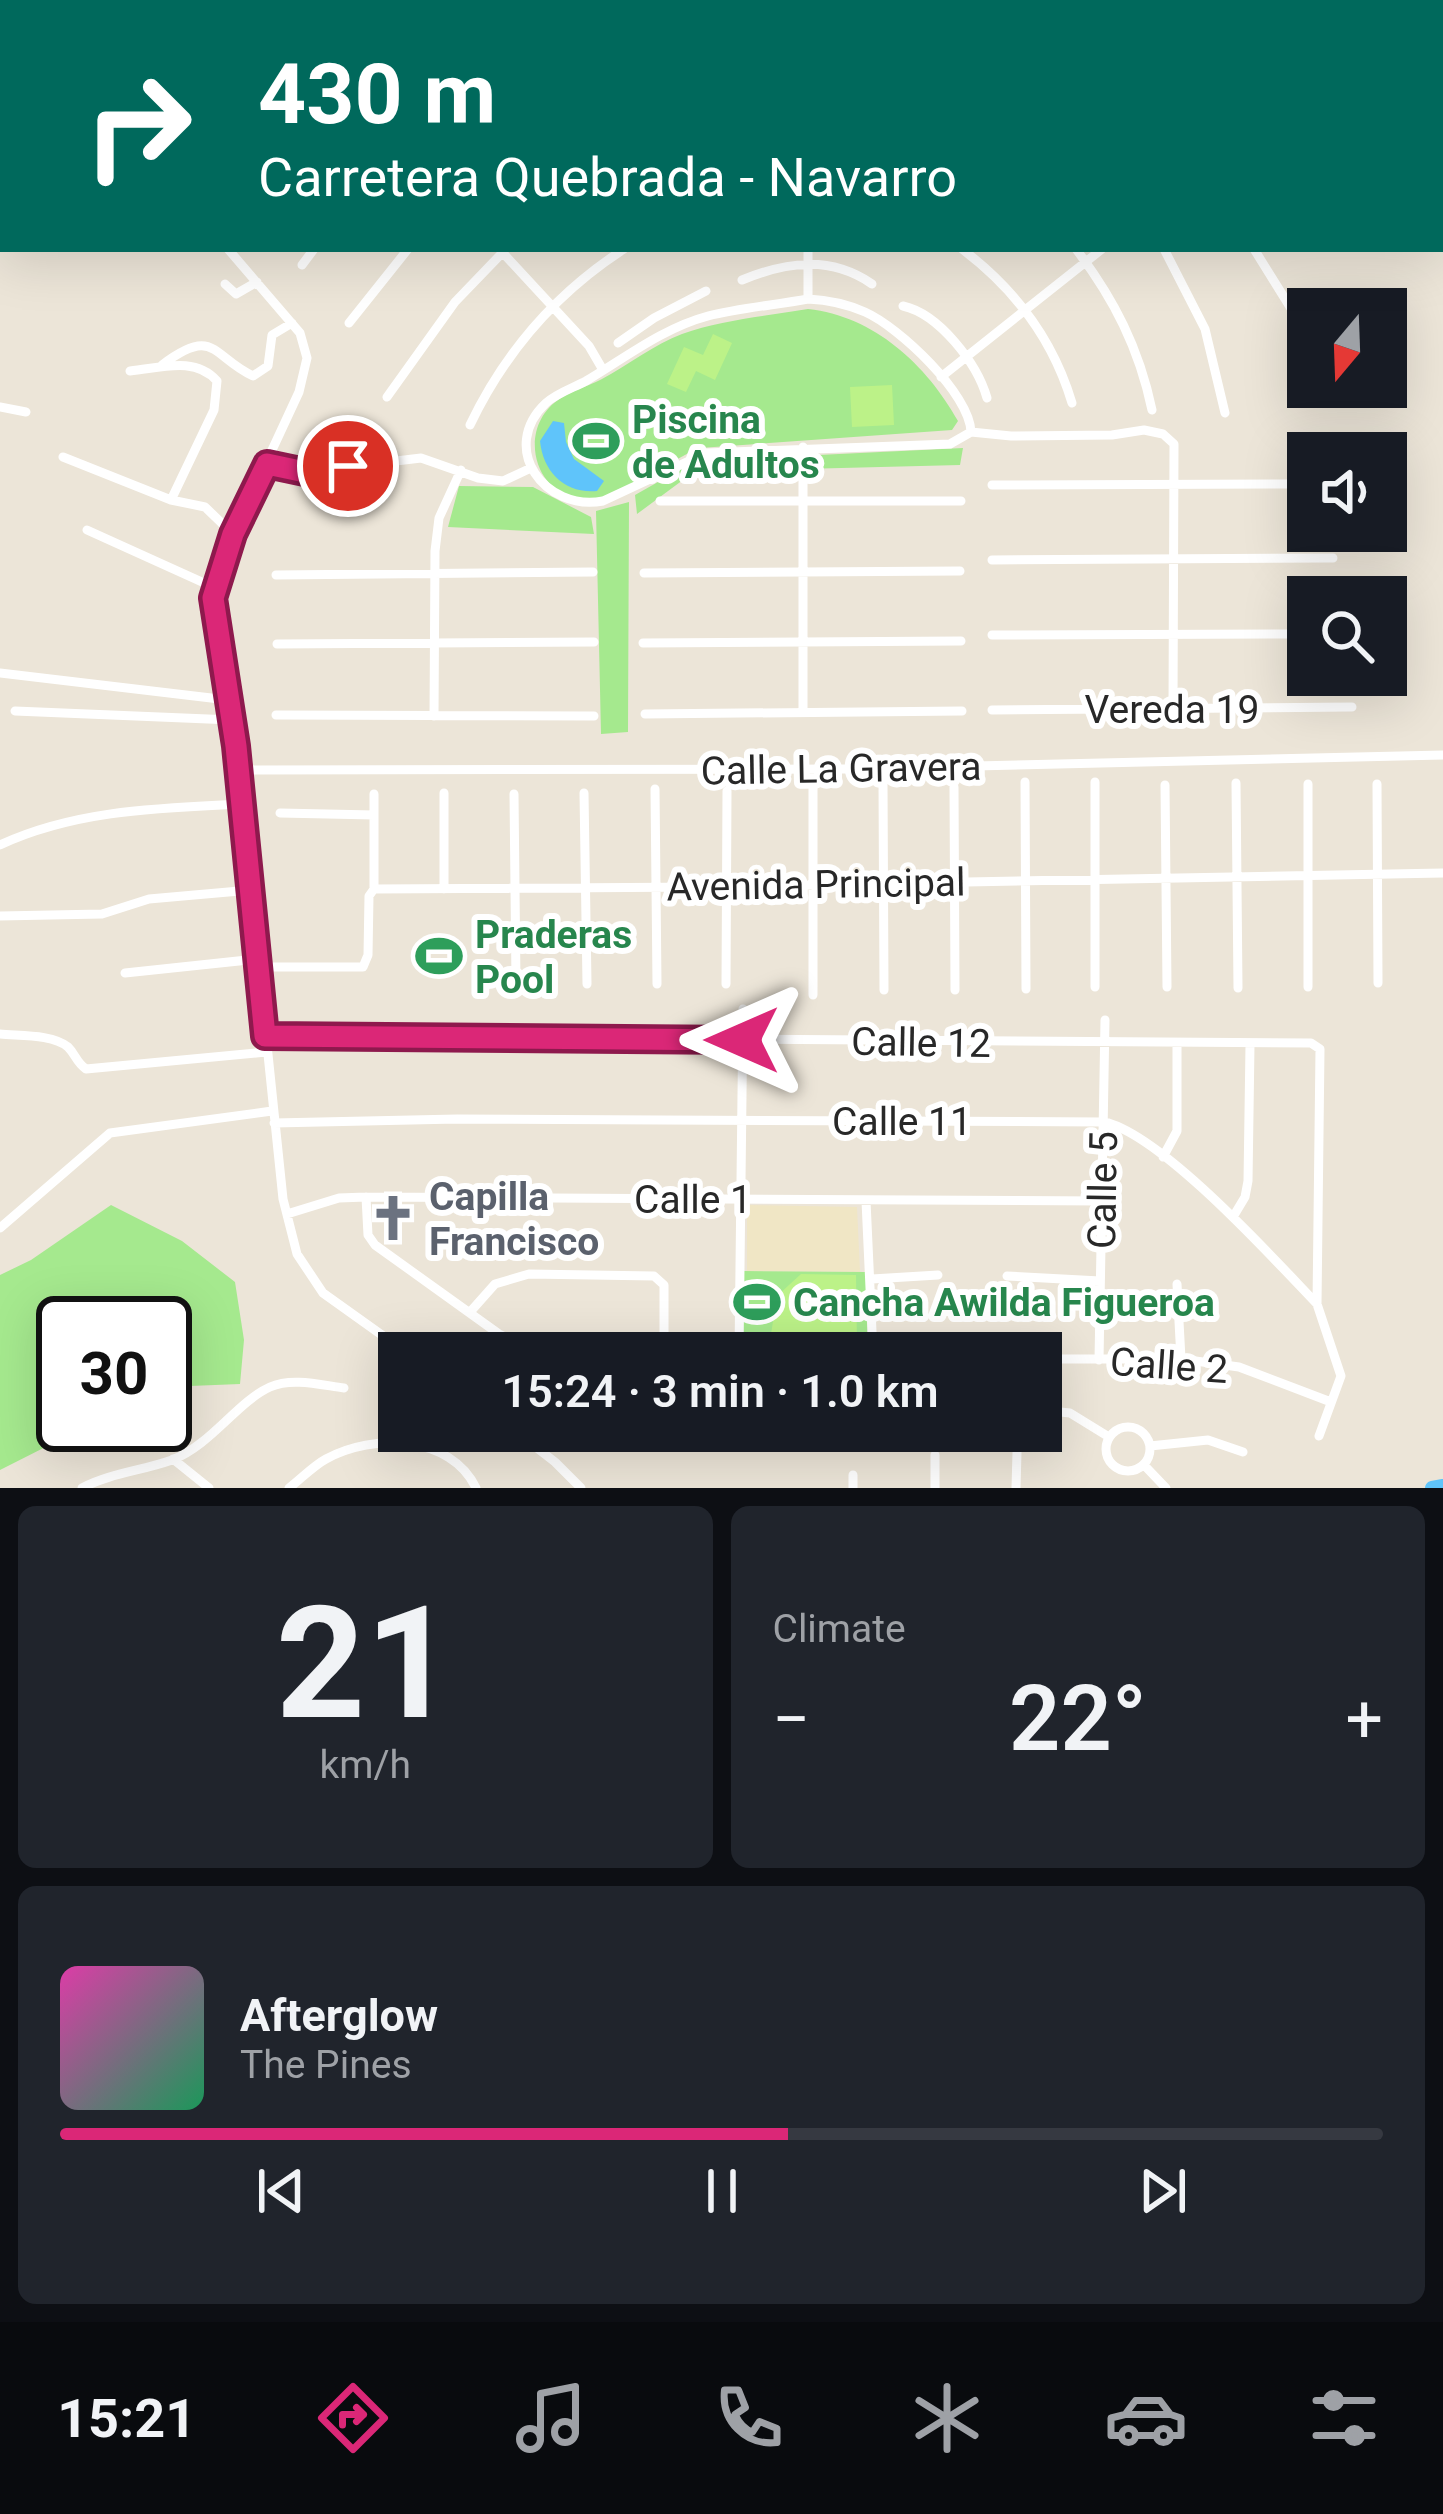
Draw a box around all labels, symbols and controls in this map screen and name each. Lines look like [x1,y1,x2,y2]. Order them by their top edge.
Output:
text: 430 m [258,45,496,144]
icon: right [60,48,216,204]
text: Carretera Quebrada - Navarro [258,146,957,209]
north arrow [1287,288,1407,408]
map controls [1287,288,1407,696]
place label: Piscina de Adultos [632,397,820,488]
pin [297,415,399,517]
sports icon: Piscina de Adultos [571,416,621,466]
button: sound [1287,432,1407,552]
icon: arrive [315,433,381,499]
button: search [1287,576,1407,696]
street label: Vereda 19 [1085,687,1259,733]
street label: Calle La Gravera [700,744,982,794]
street label: Avenida Principal [666,859,966,911]
place label: Praderas Pool [475,912,632,1003]
sports icon: Praderas Pool [414,931,464,981]
position arrow [679,977,805,1103]
street label: Calle 12 [851,1019,991,1067]
street label: Calle 11 [832,1099,972,1145]
street label: Calle 5 [1079,1131,1127,1249]
place label: Capilla Francisco [429,1174,599,1265]
street label: Calle 1 [634,1177,752,1223]
church icon: Capilla Francisco [368,1193,418,1243]
sports icon: Cancha Awilda Figueroa [732,1277,782,1327]
place label: Cancha Awilda Figueroa [793,1280,1215,1326]
speed limit sign: 30 [36,1296,192,1452]
street label: Calle 2 [1109,1339,1229,1393]
text: 15:24 · 3 min · 1.0 km [501,1365,939,1418]
text: 21 [276,1572,455,1755]
text: Climate [773,1606,906,1652]
text: 22° [1009,1667,1147,1772]
text: − [773,1681,810,1758]
text: + [1346,1681,1383,1758]
text: km/h [319,1742,411,1788]
text: Afterglow [240,1989,438,2042]
text: The Pines [240,2042,412,2088]
icon: previous [248,2158,314,2224]
icon: pause [689,2158,755,2224]
icon: next [1130,2158,1196,2224]
icon: directions [311,2376,395,2460]
icon: music [509,2376,593,2460]
icon: phone [707,2376,791,2460]
icon: climate [905,2376,989,2460]
icon: car [1104,2376,1188,2460]
icon: filters [1302,2376,1386,2460]
text: 15:21 [57,2387,196,2450]

